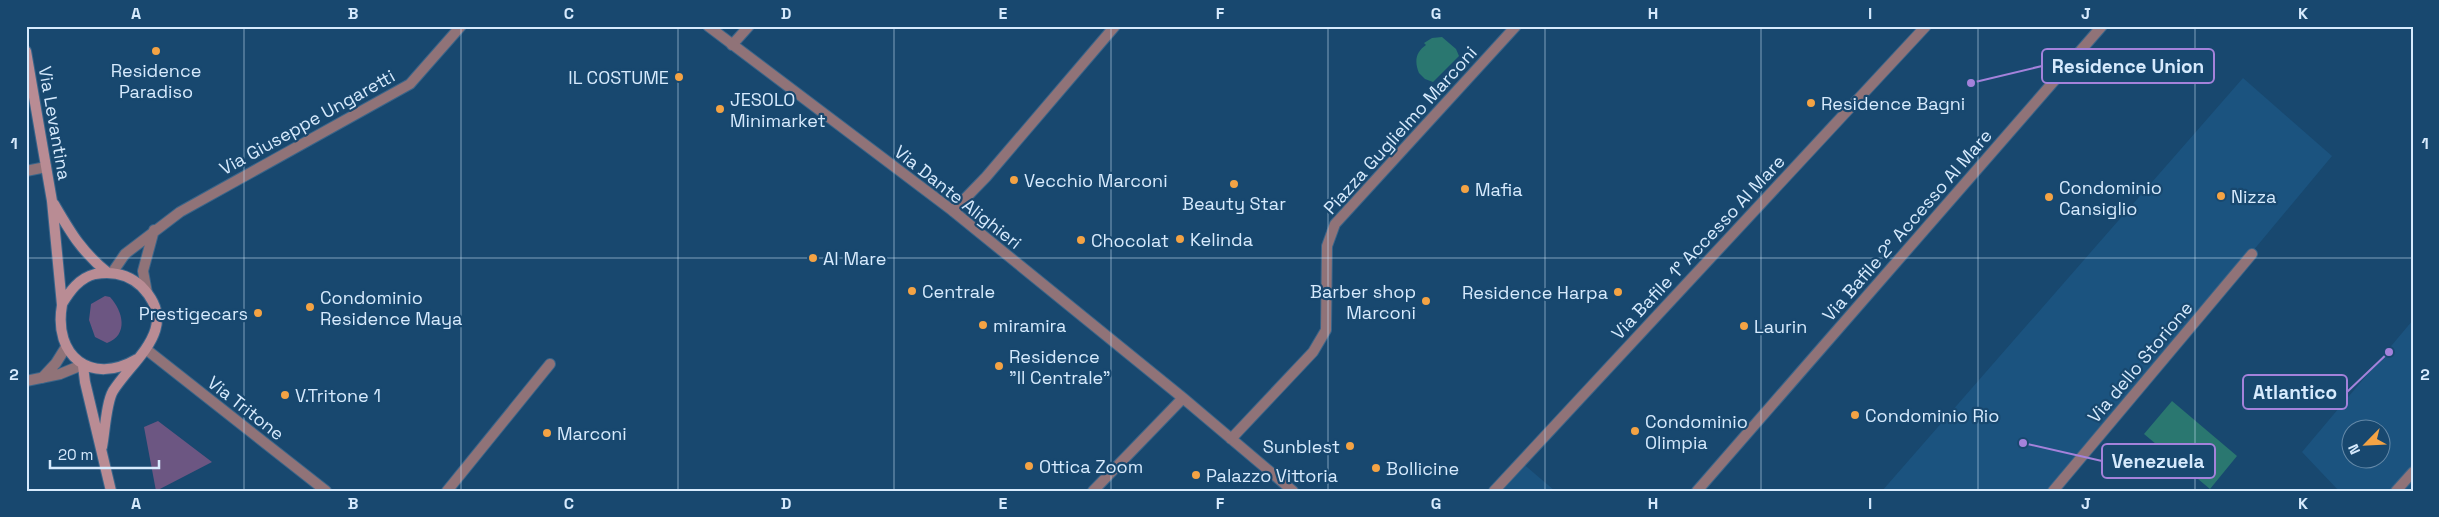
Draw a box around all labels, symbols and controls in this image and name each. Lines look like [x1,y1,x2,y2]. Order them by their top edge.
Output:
text: A [131,3,141,24]
text: B [348,3,358,24]
text: C [564,3,574,24]
text: D [781,3,791,24]
text: E [999,3,1008,24]
text: F [1216,3,1225,24]
text: G [1431,3,1441,24]
text: H [1648,3,1658,24]
text: I [1868,3,1872,24]
text: J [2081,3,2091,24]
text: K [2298,3,2308,24]
street label: Piazza Guglielmo Marconi [1318,41,1482,219]
marker: Residence Paradiso [150,45,162,57]
callout: Residence Union [2042,49,2214,83]
text: Residence Union [2052,54,2204,79]
place label: Residence Paradiso [111,59,201,103]
street label: Via Levantina [34,64,76,182]
street label: Via Giuseppe Ungaretti [215,64,399,180]
place label: IL COSTUME [568,66,669,89]
marker: IL COSTUME [673,71,685,83]
place label: JESOLO Minimarket [730,88,826,132]
place label: Residence Bagni [1821,92,1965,115]
marker: Residence Bagni [1805,97,1817,109]
marker: JESOLO Minimarket [714,103,726,115]
street label: Via Bafile 2° Accesso Al Mare [1817,124,1997,326]
text: 1 [10,133,18,154]
text: 1 [2421,133,2429,154]
street label: Via Dante Alighieri [890,140,1026,254]
street label: Via Bafile 1° Accesso Al Mare [1606,150,1790,344]
place label: Vecchio Marconi [1024,169,1168,192]
marker: Vecchio Marconi [1008,174,1020,186]
place label: Condominio Cansiglio [2059,176,2162,220]
marker: Beauty Star [1228,178,1240,190]
place label: Mafia [1475,178,1523,201]
marker: Mafia [1459,183,1471,195]
place label: Nizza [2231,185,2276,208]
marker: Nizza [2215,190,2227,202]
marker: Condominio Cansiglio [2043,191,2055,203]
place label: Beauty Star [1182,192,1286,215]
place label: Kelinda [1190,228,1253,251]
place label: Chocolat [1091,229,1169,252]
marker: Kelinda [1174,233,1186,245]
marker: Chocolat [1075,234,1087,246]
place label: Al Mare [823,247,886,270]
marker: Al Mare [807,252,819,264]
place label: Centrale [922,280,995,303]
place label: Barber shop Marconi [1310,280,1416,324]
place label: Residence Harpa [1462,281,1608,304]
marker: Centrale [906,285,918,297]
place label: Condominio Residence Maya [320,286,462,330]
marker: Residence Harpa [1612,286,1624,298]
marker: Barber shop Marconi [1420,295,1432,307]
street label: Via dello Storione [2083,297,2197,427]
marker: Condominio Residence Maya [304,301,316,313]
place label: Prestigecars [139,302,248,325]
marker: Prestigecars [252,307,264,319]
place label: miramira [993,314,1066,337]
place label: Laurin [1754,315,1807,338]
marker: miramira [977,319,989,331]
marker: Laurin [1738,320,1750,332]
place label: Residence "Il Centrale" [1009,345,1110,389]
marker: Residence "Il Centrale" [993,360,1005,372]
text: 2 [9,364,19,385]
text: 2 [2420,364,2430,385]
street label: Via Tritone [203,371,289,445]
callout: Atlantico [2243,375,2347,409]
text: Atlantico [2253,380,2337,405]
place label: V.Tritone 1 [295,384,381,407]
marker: V.Tritone 1 [279,389,291,401]
place label: Condominio Rio [1865,404,1999,427]
marker: Condominio Rio [1849,409,1861,421]
place label: Condominio Olimpia [1645,410,1748,454]
north arrow [2342,420,2392,470]
place label: Marconi [557,422,627,445]
marker: Condominio Olimpia [1629,425,1641,437]
marker: Marconi [541,427,553,439]
place label: Sunblest [1263,435,1340,458]
scale bar [50,437,159,469]
marker: Sunblest [1344,440,1356,452]
text: N [2344,441,2364,457]
callout: Venezuela [2102,444,2215,478]
text: 20 m [58,445,93,464]
text: Venezuela [2111,449,2205,474]
place label: Ottica Zoom [1039,455,1143,478]
place label: Bollicine [1386,457,1459,480]
marker: Ottica Zoom [1023,460,1035,472]
marker: Bollicine [1370,462,1382,474]
place label: Palazzo Vittoria [1206,464,1338,487]
marker: Palazzo Vittoria [1190,469,1202,481]
text: A [131,493,141,514]
text: B [348,493,358,514]
text: C [564,493,574,514]
text: D [781,493,791,514]
text: E [999,493,1008,514]
text: F [1216,493,1225,514]
text: G [1431,493,1441,514]
text: H [1648,493,1658,514]
text: I [1868,493,1872,514]
text: J [2081,493,2091,514]
text: K [2298,493,2308,514]

